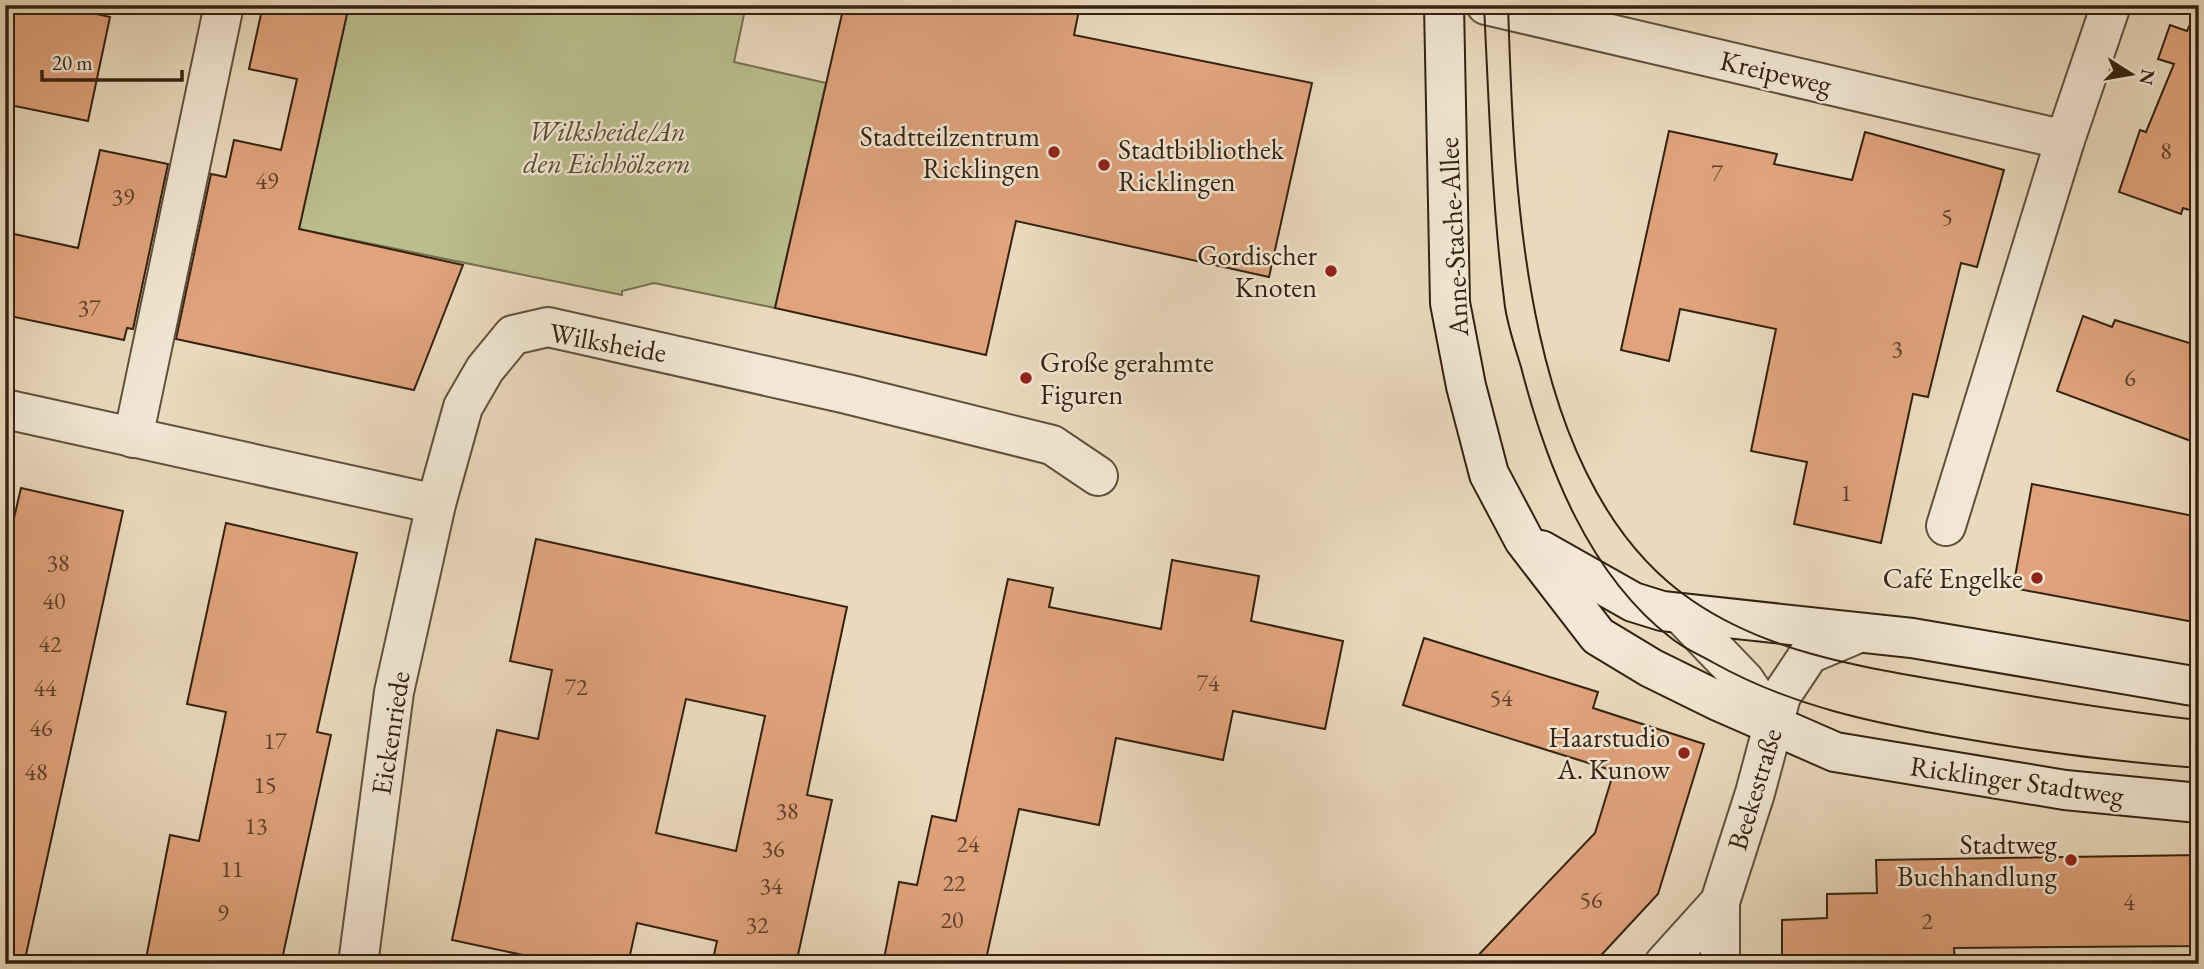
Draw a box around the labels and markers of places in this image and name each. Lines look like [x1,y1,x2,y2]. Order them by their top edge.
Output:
place label: Stadtteilzentrum Ricklingen [860,118,1040,186]
place label: Stadtbibliothek Ricklingen [1118,131,1285,199]
marker: Stadtteilzentrum Ricklingen [1046,144,1062,160]
marker: Stadtbibliothek Ricklingen [1096,157,1112,173]
place label: Gordischer Knoten [1197,237,1318,305]
marker: Gordischer Knoten [1323,263,1339,279]
place label: Große gerahmte Figuren [1040,344,1214,412]
marker: Große gerahmte Figuren [1018,370,1034,386]
place label: Café Engelke [1883,560,2023,596]
marker: Café Engelke [2029,570,2045,586]
place label: Haarstudio A. Kunow [1548,719,1671,787]
marker: Haarstudio A. Kunow [1676,745,1692,761]
place label: Stadtweg Buchhandlung [1897,826,2058,894]
marker: Stadtweg Buchhandlung [2063,852,2079,868]

